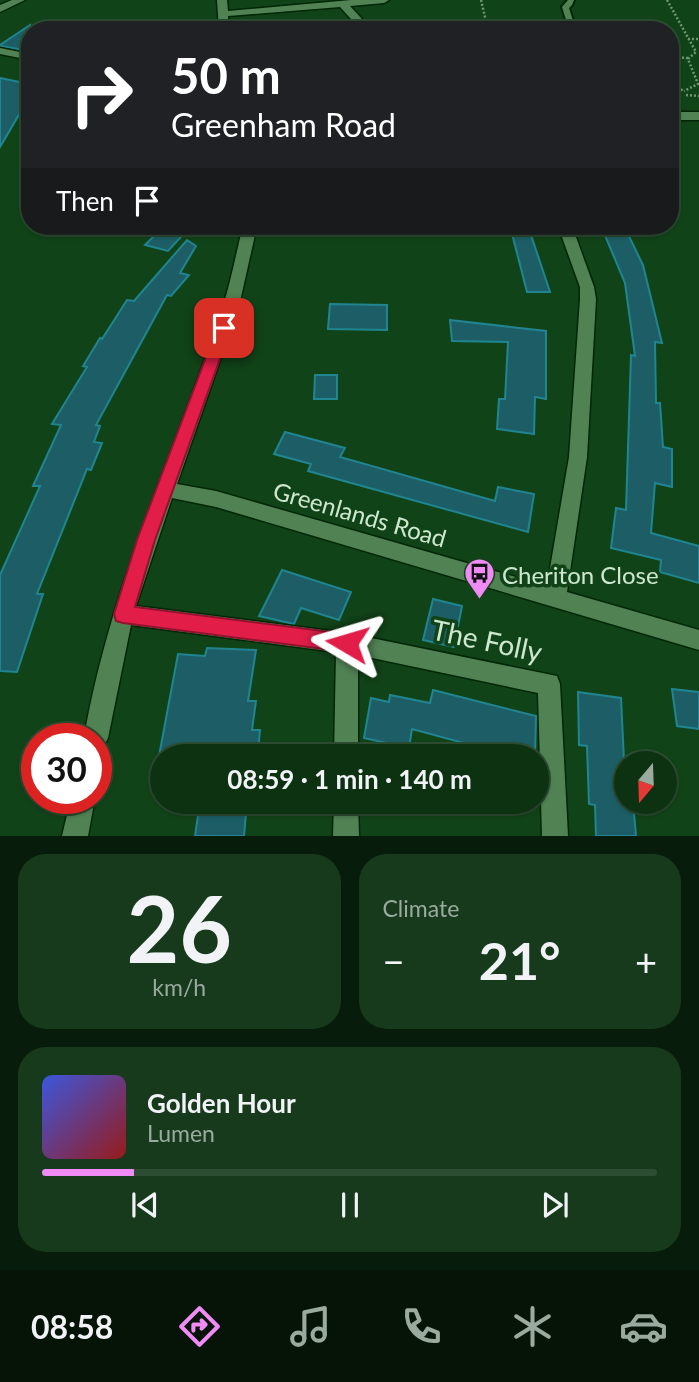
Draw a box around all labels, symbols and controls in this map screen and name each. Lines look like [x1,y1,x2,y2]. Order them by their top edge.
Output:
text: 50 m [171,46,281,104]
icon: right [56,49,147,140]
text: Greenham Road [171,105,396,144]
icon: arrive [128,182,166,220]
text: Then [56,185,114,217]
pin [194,298,254,358]
icon: arrive [205,309,243,347]
street label: Greenlands Road [270,475,450,553]
bus stop icon: Cheriton Close [462,557,496,601]
place label: Cheriton Close [502,560,659,589]
position arrow [310,606,384,680]
street label: The Folly [429,612,546,668]
speed limit sign: 30 [21,723,112,814]
north arrow [614,751,677,814]
map controls [614,751,677,814]
text: 08:59 · 1 min · 140 m [227,763,472,795]
text: 26 [126,873,232,982]
text: Climate [383,894,459,922]
text: 21° [479,929,561,991]
text: − [383,938,405,984]
text: + [635,938,657,984]
text: km/h [152,973,206,1001]
text: Golden Hour [147,1087,296,1119]
text: Lumen [147,1119,215,1147]
icon: previous [126,1186,164,1224]
icon: pause [331,1186,369,1224]
icon: next [536,1186,574,1224]
icon: directions [175,1302,224,1351]
icon: music [286,1302,335,1351]
icon: phone [397,1302,446,1351]
icon: climate [508,1302,557,1351]
icon: car [619,1302,668,1351]
text: 08:58 [31,1307,113,1346]

